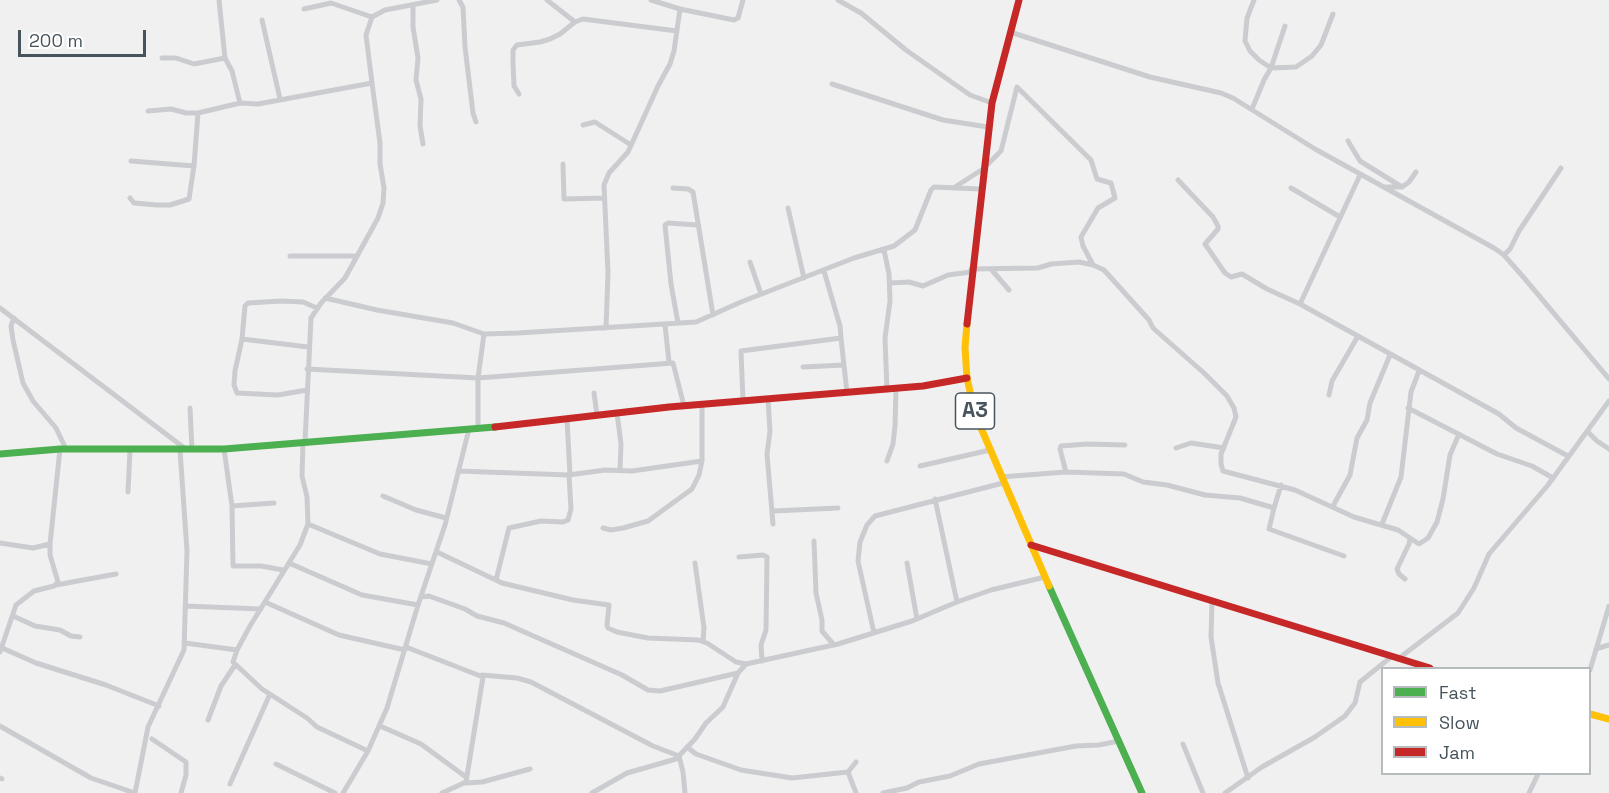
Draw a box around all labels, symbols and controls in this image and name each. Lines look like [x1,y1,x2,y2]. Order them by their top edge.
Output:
scale bar [21,18,148,56]
text: 200 m [29,29,83,52]
road number: A3 [956,393,994,429]
legend [1381,667,1591,775]
text: Fast [1439,681,1476,704]
text: Slow [1439,711,1480,734]
text: Jam [1439,741,1475,764]

